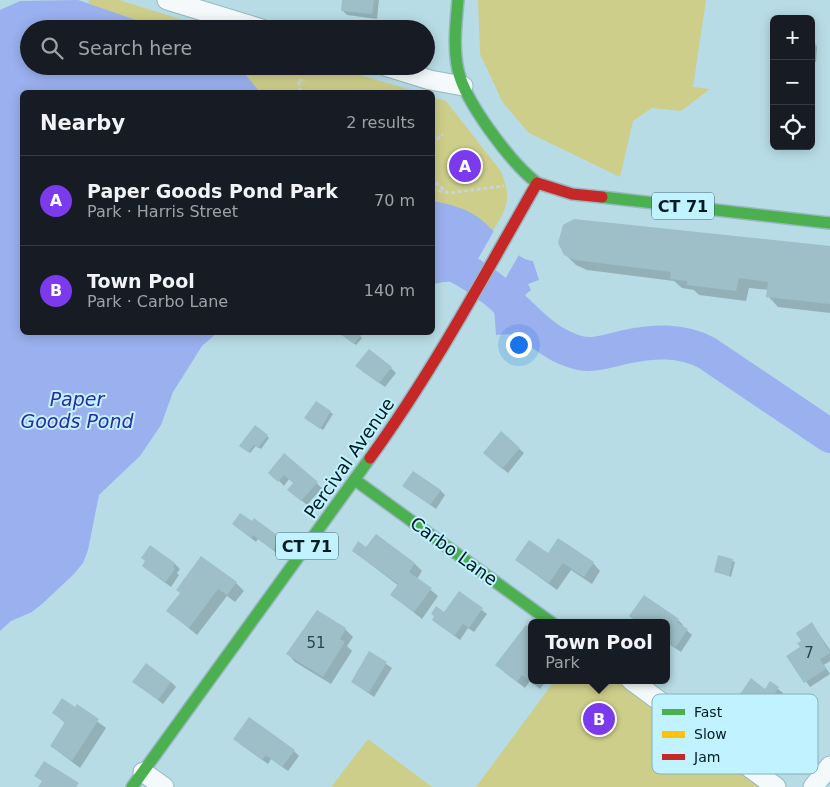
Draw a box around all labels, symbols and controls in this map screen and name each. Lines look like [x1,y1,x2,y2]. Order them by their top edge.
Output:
map controls [770,15,815,150]
button: + [770,15,815,60]
search box [20,20,435,75]
icon: search [38,34,66,62]
text: Search here [78,37,192,59]
button: − [770,60,815,105]
button: locate [770,105,815,150]
text: Nearby [40,111,125,135]
text: 2 results [346,113,415,132]
pin: A [449,147,481,185]
text: Paper Goods Pond Park [87,180,338,202]
text: A [50,191,62,210]
text: 70 m [374,191,415,210]
road number: CT 71 [652,192,714,220]
text: Park · Harris Street [87,202,238,221]
text: Town Pool [87,270,195,292]
text: B [50,281,62,300]
text: 140 m [364,281,415,300]
text: Park · Carbo Lane [87,292,228,311]
your location [506,332,532,358]
water label: Paper Goods Pond [20,388,135,432]
street label: Percival Avenue [300,394,398,522]
street label: Carbo Lane [406,512,502,590]
road number: CT 71 [276,532,338,560]
popup [528,619,670,684]
text: Town Pool [545,631,653,653]
house number: 51 [306,634,326,652]
house number: 7 [804,644,814,662]
text: Park [545,653,580,672]
legend [652,694,818,774]
pin: B [583,700,615,738]
text: Fast [694,704,723,720]
text: Slow [694,726,727,742]
text: Jam [693,749,720,765]

